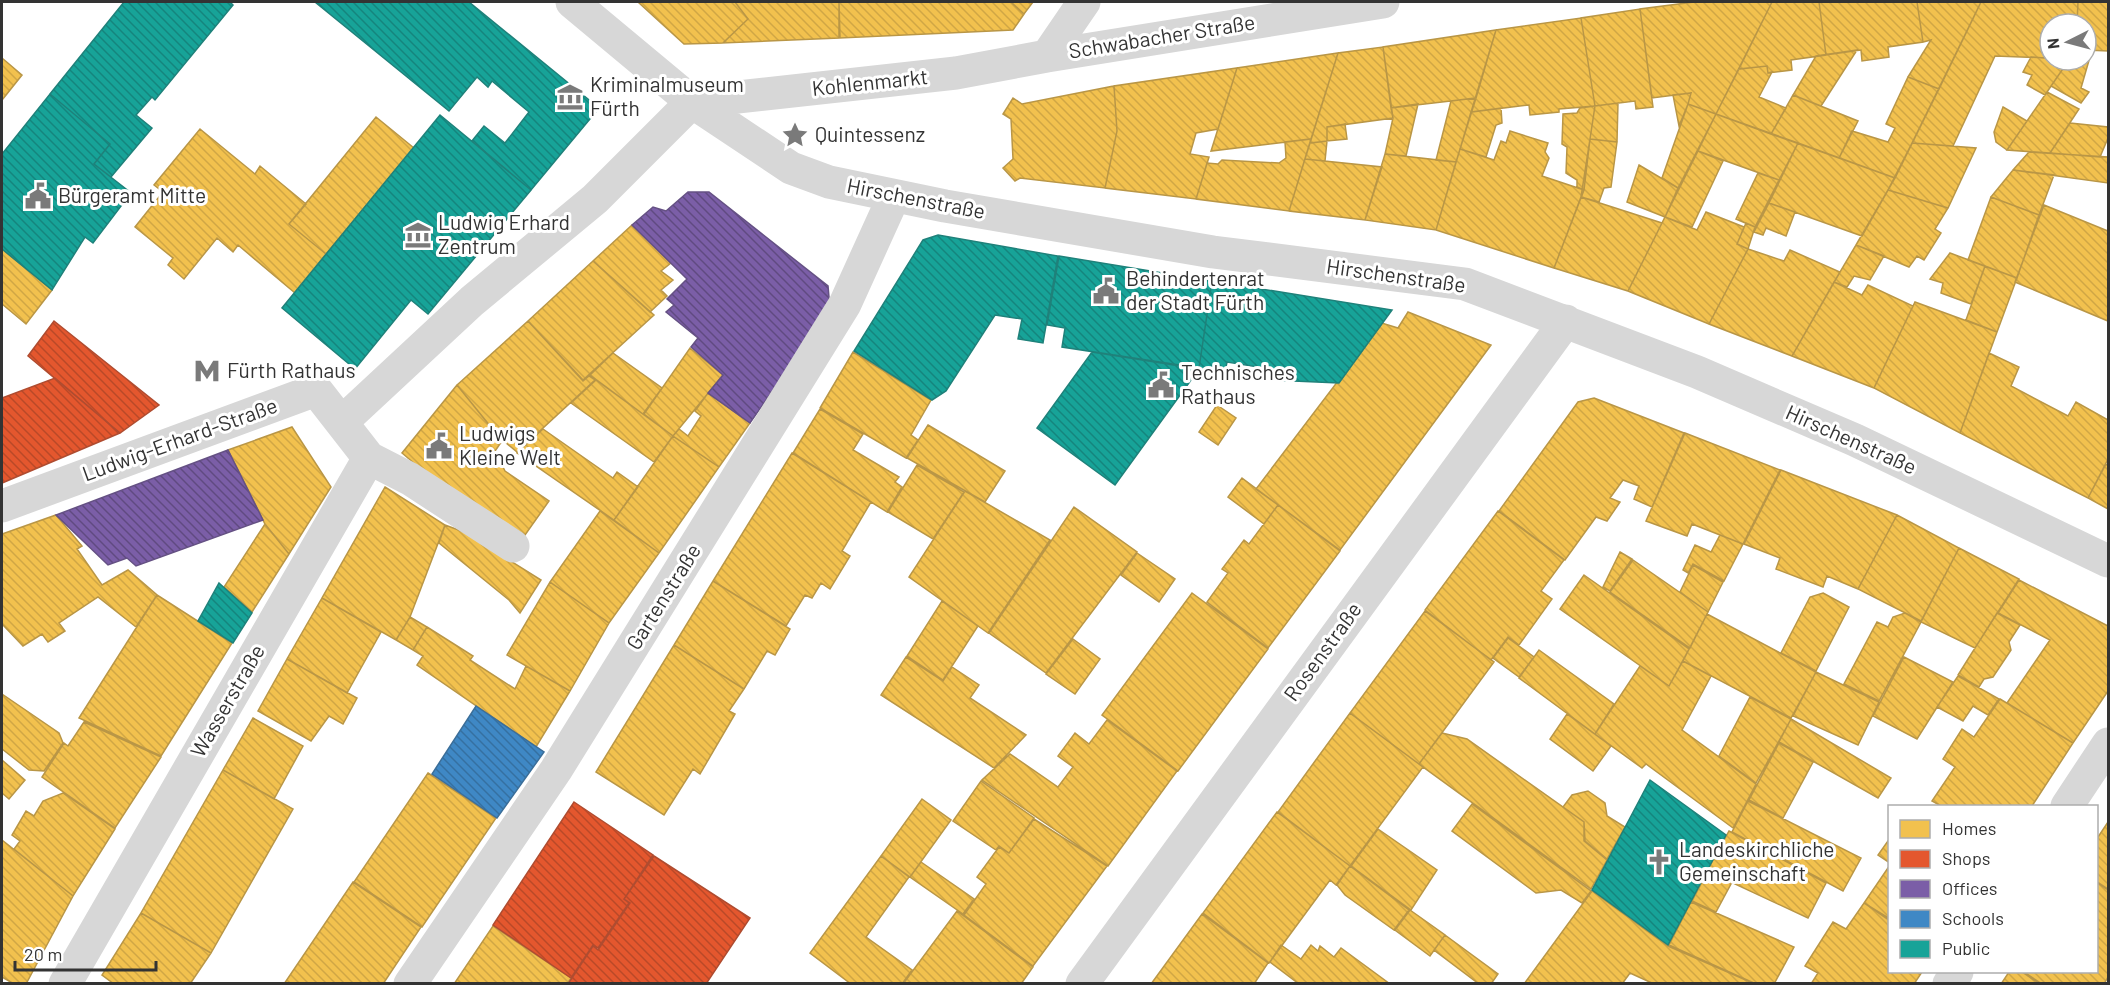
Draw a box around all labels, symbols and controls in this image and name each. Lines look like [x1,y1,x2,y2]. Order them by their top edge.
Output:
street label: Schwabacher Straße [1067,8,1257,63]
north arrow [2038,12,2098,72]
text: N [2043,37,2063,50]
street label: Kohlenmarkt [811,63,929,100]
place label: Kriminalmuseum Fürth [590,71,744,120]
museum icon: Kriminalmuseum Fürth [555,82,585,112]
place icon: Quintessenz [780,120,810,150]
place label: Quintessenz [815,121,925,146]
street label: Hirschenstraße [845,172,988,223]
public building icon: Bürgeramt Mitte [23,181,53,211]
place label: Bürgeramt Mitte [58,182,206,207]
place label: Ludwig Erhard Zentrum [438,209,570,258]
museum icon: Ludwig Erhard Zentrum [403,220,433,250]
street label: Hirschenstraße [1325,252,1467,297]
place label: Behindertenrat der Stadt Fürth [1126,265,1265,314]
public building icon: Behindertenrat der Stadt Fürth [1091,276,1121,306]
metro station icon: Fürth Rathaus [192,356,222,386]
place label: Fürth Rathaus [227,357,356,382]
place label: Technisches Rathaus [1181,359,1295,408]
public building icon: Technisches Rathaus [1146,370,1176,400]
street label: Ludwig-Erhard-Straße [79,392,280,485]
street label: Hirschenstraße [1782,399,1921,479]
place label: Ludwigs Kleine Welt [459,420,561,469]
public building icon: Ludwigs Kleine Welt [424,431,454,461]
street label: Gartenstraße [620,539,705,654]
street label: Rosenstraße [1278,597,1366,705]
street label: Wasserstraße [184,640,269,761]
legend [1888,805,2098,973]
text: Homes [1942,817,1996,839]
place label: Landeskirchliche Gemeinschaft [1679,836,1835,885]
church icon: Landeskirchliche Gemeinschaft [1644,847,1674,877]
text: Shops [1942,847,1991,869]
text: Offices [1942,877,1998,899]
text: Schools [1942,907,2004,929]
scale bar [15,934,156,972]
text: Public [1942,937,1990,959]
text: 20 m [24,943,62,965]

